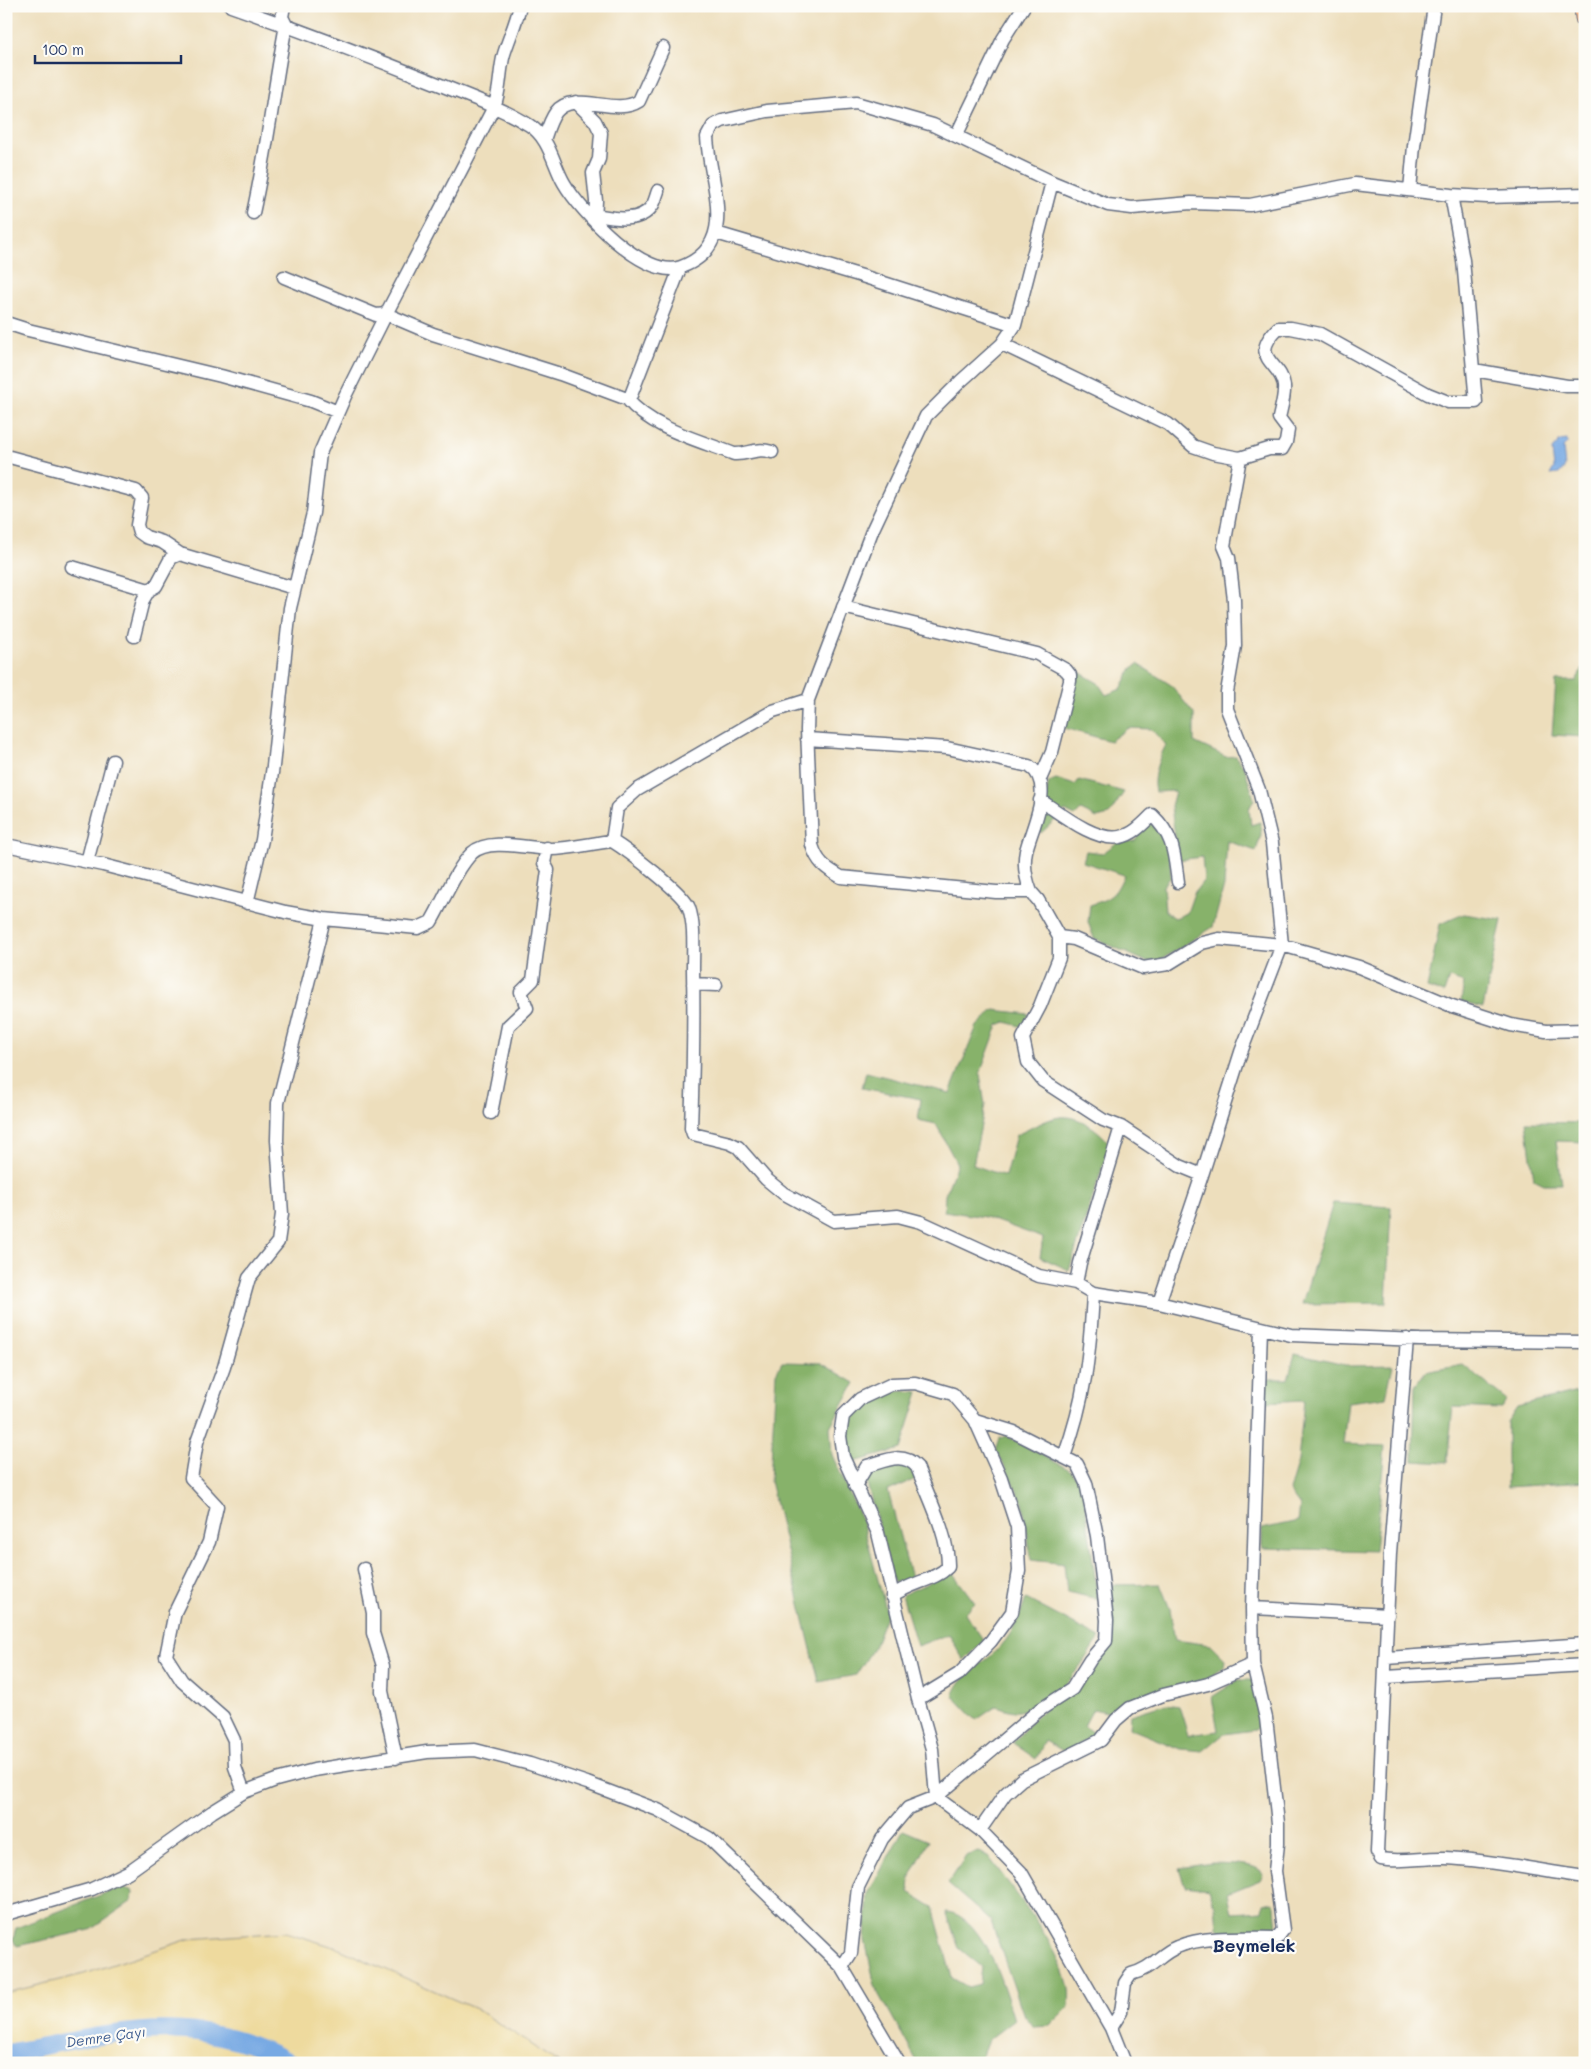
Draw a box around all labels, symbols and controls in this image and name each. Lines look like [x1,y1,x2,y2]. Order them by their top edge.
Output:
scale bar [35,32,181,64]
text: 100 m [42,39,84,59]
district label: Beymelek [1213,1933,1295,1957]
water label: Demre Çayı [65,2022,147,2051]

